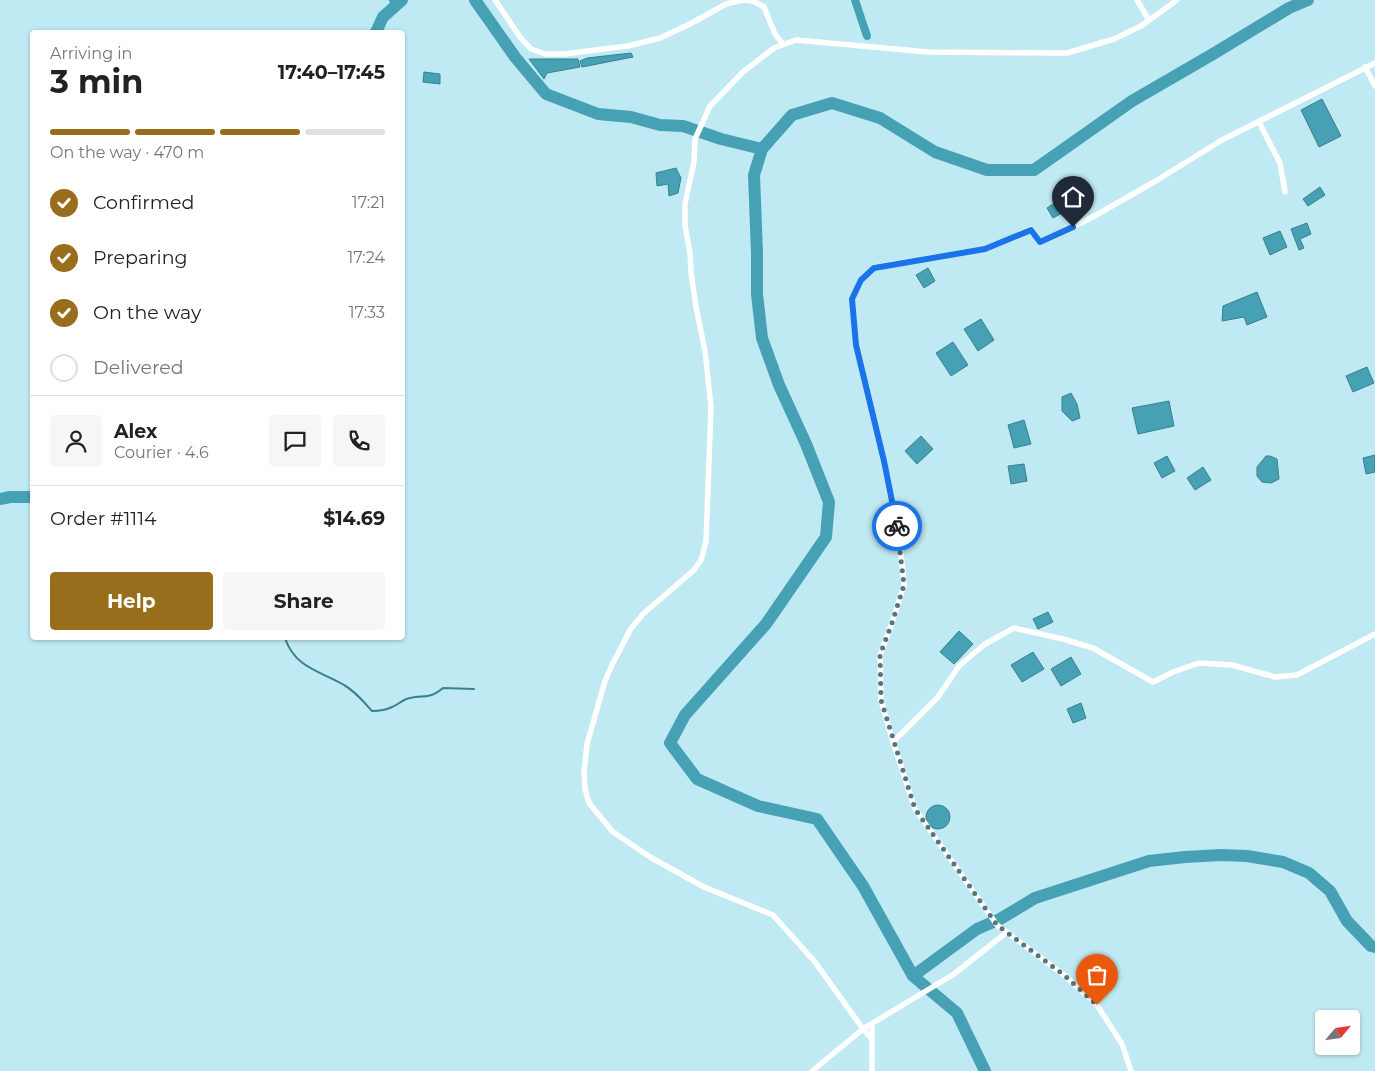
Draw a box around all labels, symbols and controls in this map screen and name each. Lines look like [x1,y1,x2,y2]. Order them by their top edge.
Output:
text: Arriving in [50,44,132,63]
text: 17:40–17:45 [278,61,385,84]
text: 3 min [50,62,143,101]
text: On the way · 470 m [50,143,204,162]
pin [1052,176,1094,227]
icon: home [1059,183,1087,211]
icon: check [50,189,78,217]
text: Confirmed [93,191,194,214]
text: 17:21 [352,193,385,212]
icon: check [50,244,78,272]
text: Preparing [93,246,188,269]
text: 17:24 [347,248,385,267]
icon: check [50,299,78,327]
text: On the way [93,301,201,324]
text: 17:33 [349,303,385,322]
text: Delivered [93,356,184,379]
button: person [50,415,102,467]
button: chat [269,415,321,467]
button: phone [333,415,385,467]
text: Alex [114,420,157,443]
text: Courier · 4.6 [114,443,209,462]
courier [872,501,922,551]
text: Order #1114 [50,507,157,530]
text: $14.69 [323,507,385,530]
icon: bike [883,512,911,540]
button: Help [50,572,213,630]
button: Share [223,572,385,630]
pin [1076,954,1118,1005]
icon: bag [1083,961,1111,989]
north arrow [1315,1010,1360,1055]
map controls [1315,1010,1360,1055]

